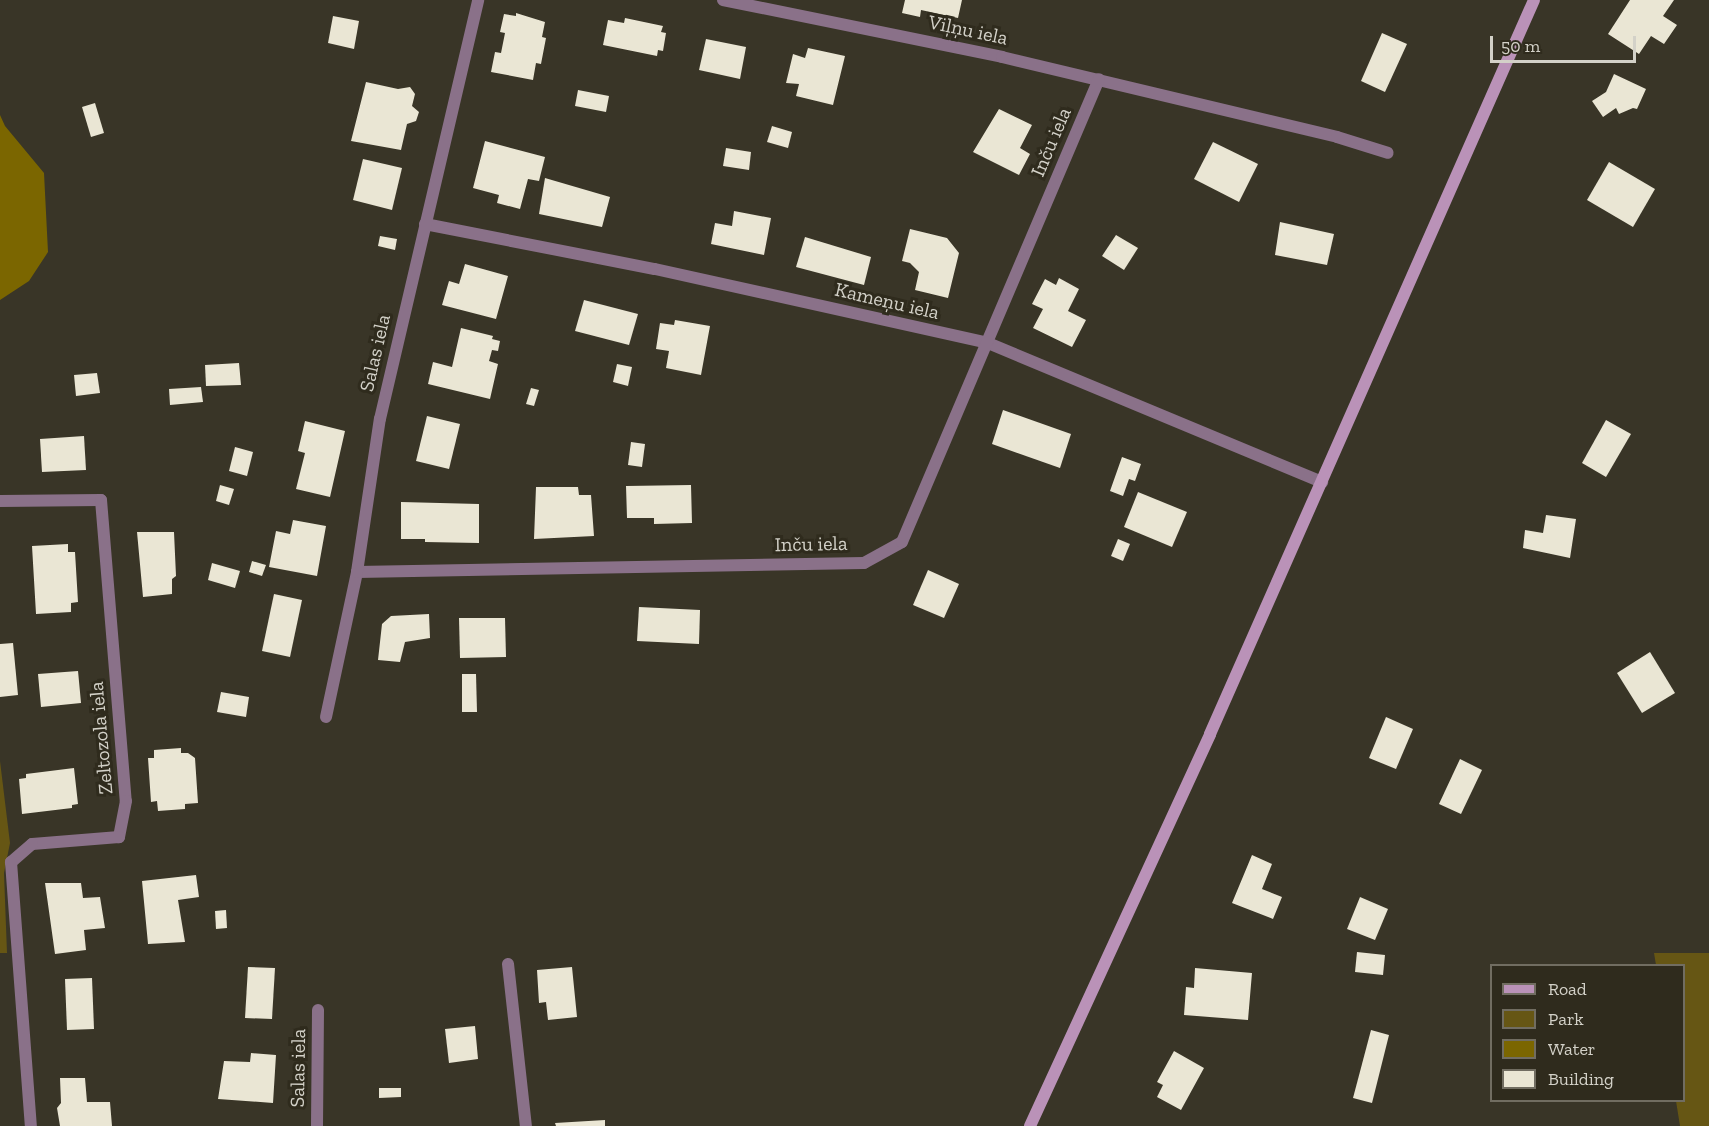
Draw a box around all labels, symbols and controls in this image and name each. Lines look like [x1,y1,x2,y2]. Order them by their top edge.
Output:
street label: Viļņu iela [926,10,1010,50]
scale bar [1493,24,1638,62]
text: 50 m [1501,35,1540,57]
street label: Inču iela [1026,104,1076,180]
street label: Kameņu iela [832,277,942,325]
street label: Salas iela [354,312,396,394]
street label: Inču iela [774,531,848,557]
street label: Zeltozola iela [84,681,118,795]
legend [1490,964,1685,1102]
text: Road [1548,978,1587,1000]
text: Park [1548,1008,1584,1030]
street label: Salas iela [285,1029,311,1107]
text: Water [1548,1038,1595,1060]
text: Building [1548,1068,1614,1090]

